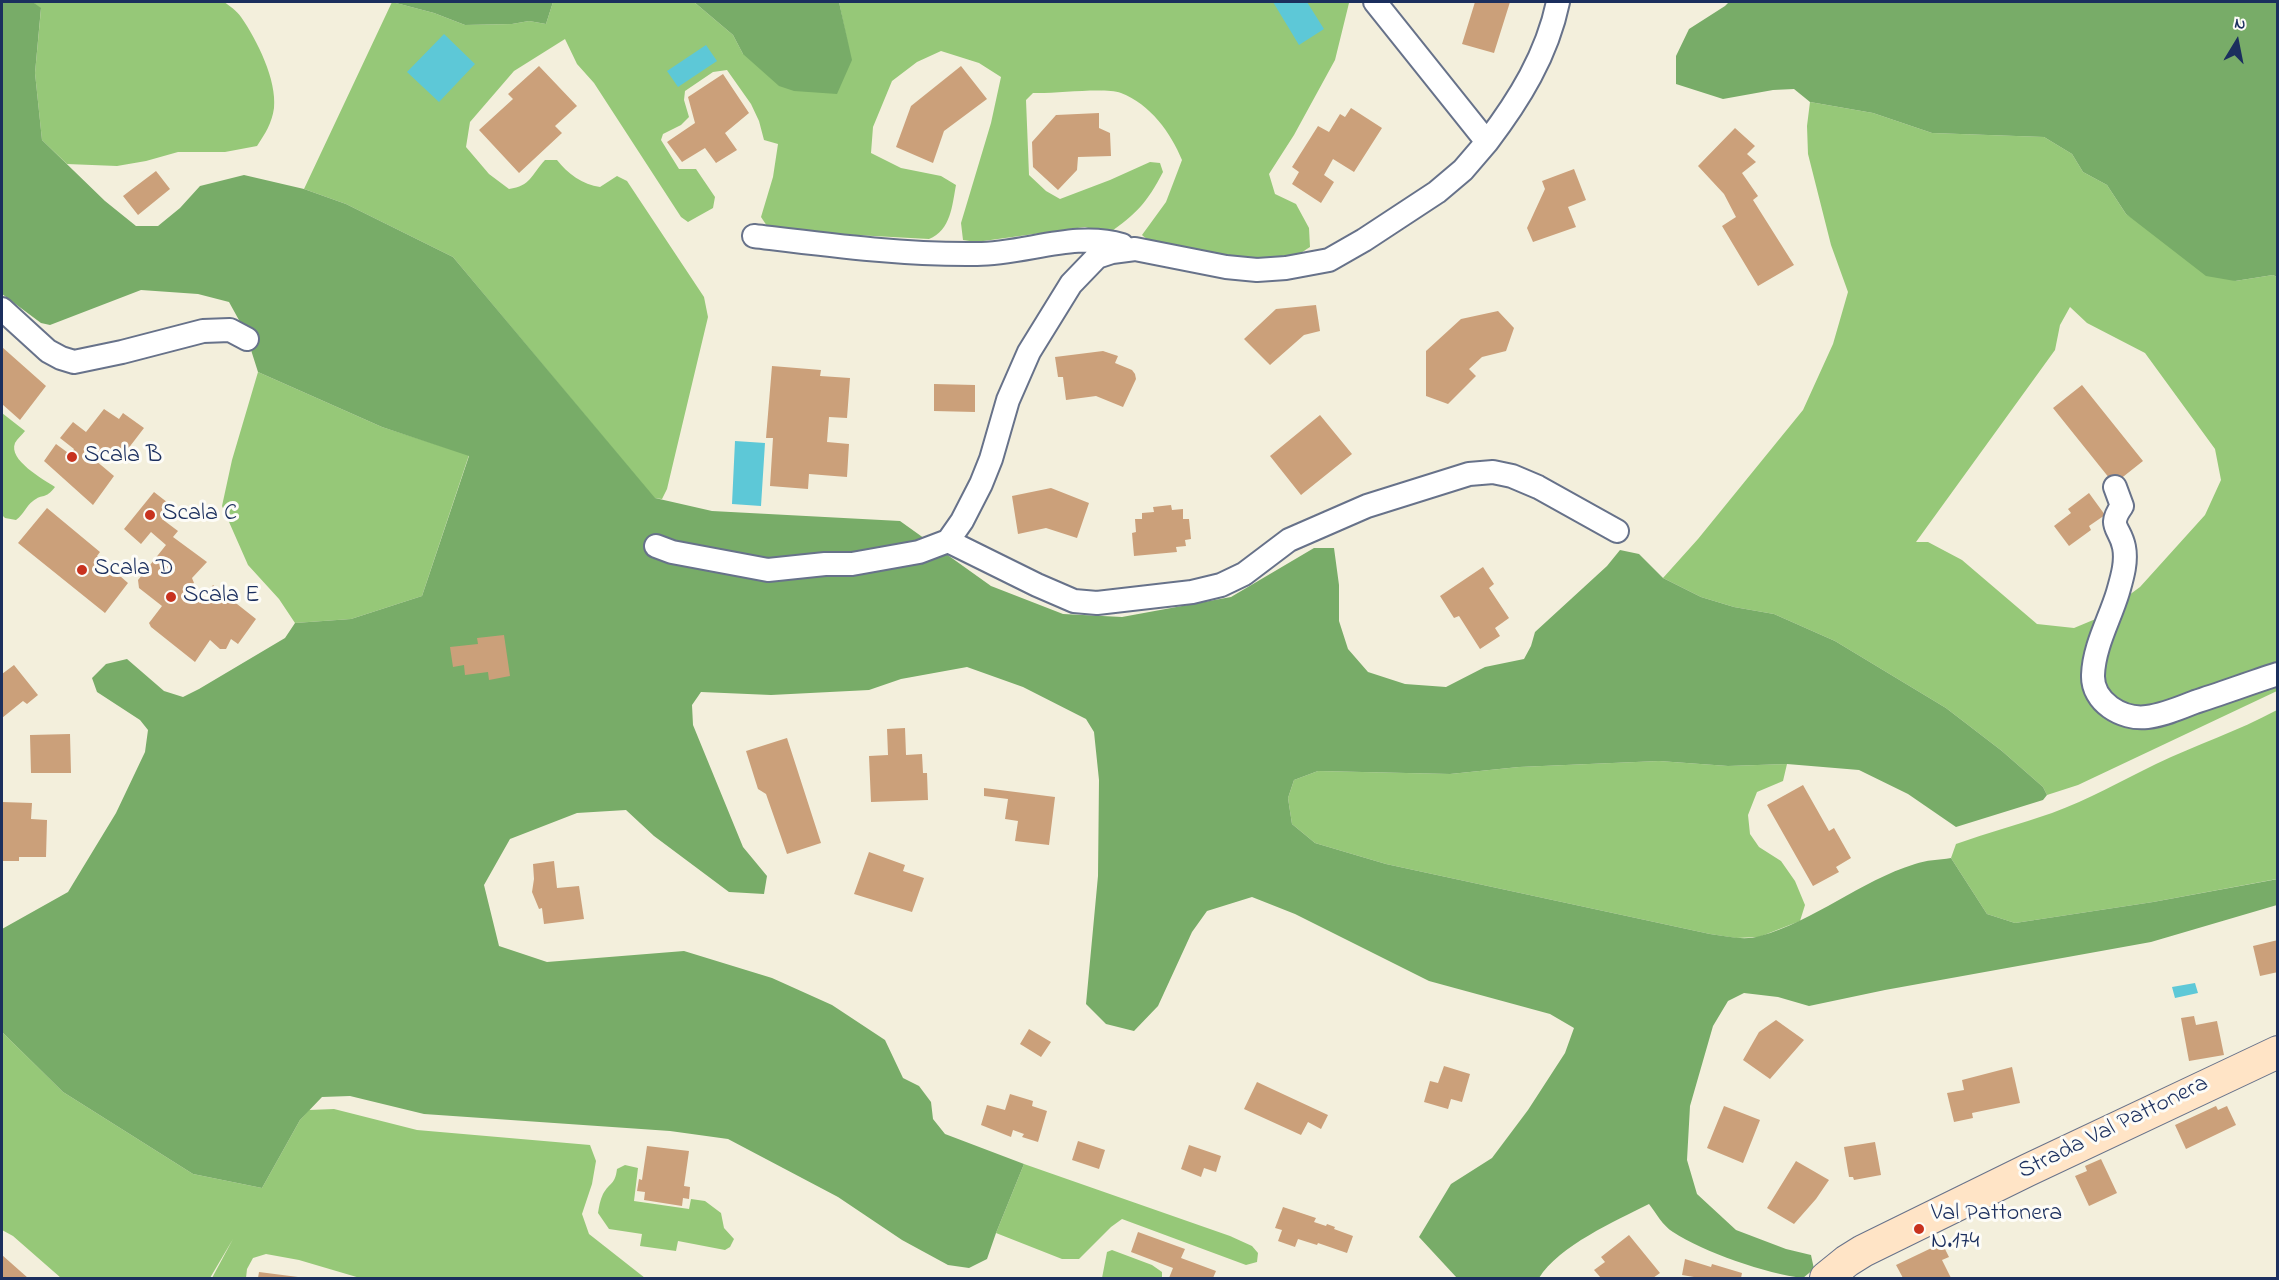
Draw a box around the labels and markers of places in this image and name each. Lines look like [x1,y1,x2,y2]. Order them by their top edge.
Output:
place label: Scala B [84,443,162,471]
marker: Scala B [65,450,79,464]
place label: Scala C [162,501,237,529]
marker: Scala C [143,508,157,522]
place label: Scala D [94,556,174,584]
marker: Scala D [75,563,89,577]
place label: Scala E [183,583,260,611]
marker: Scala E [164,590,178,604]
place label: Val Pattonera N.174 [1931,1201,2062,1257]
marker: Val Pattonera N.174 [1912,1222,1926,1236]

